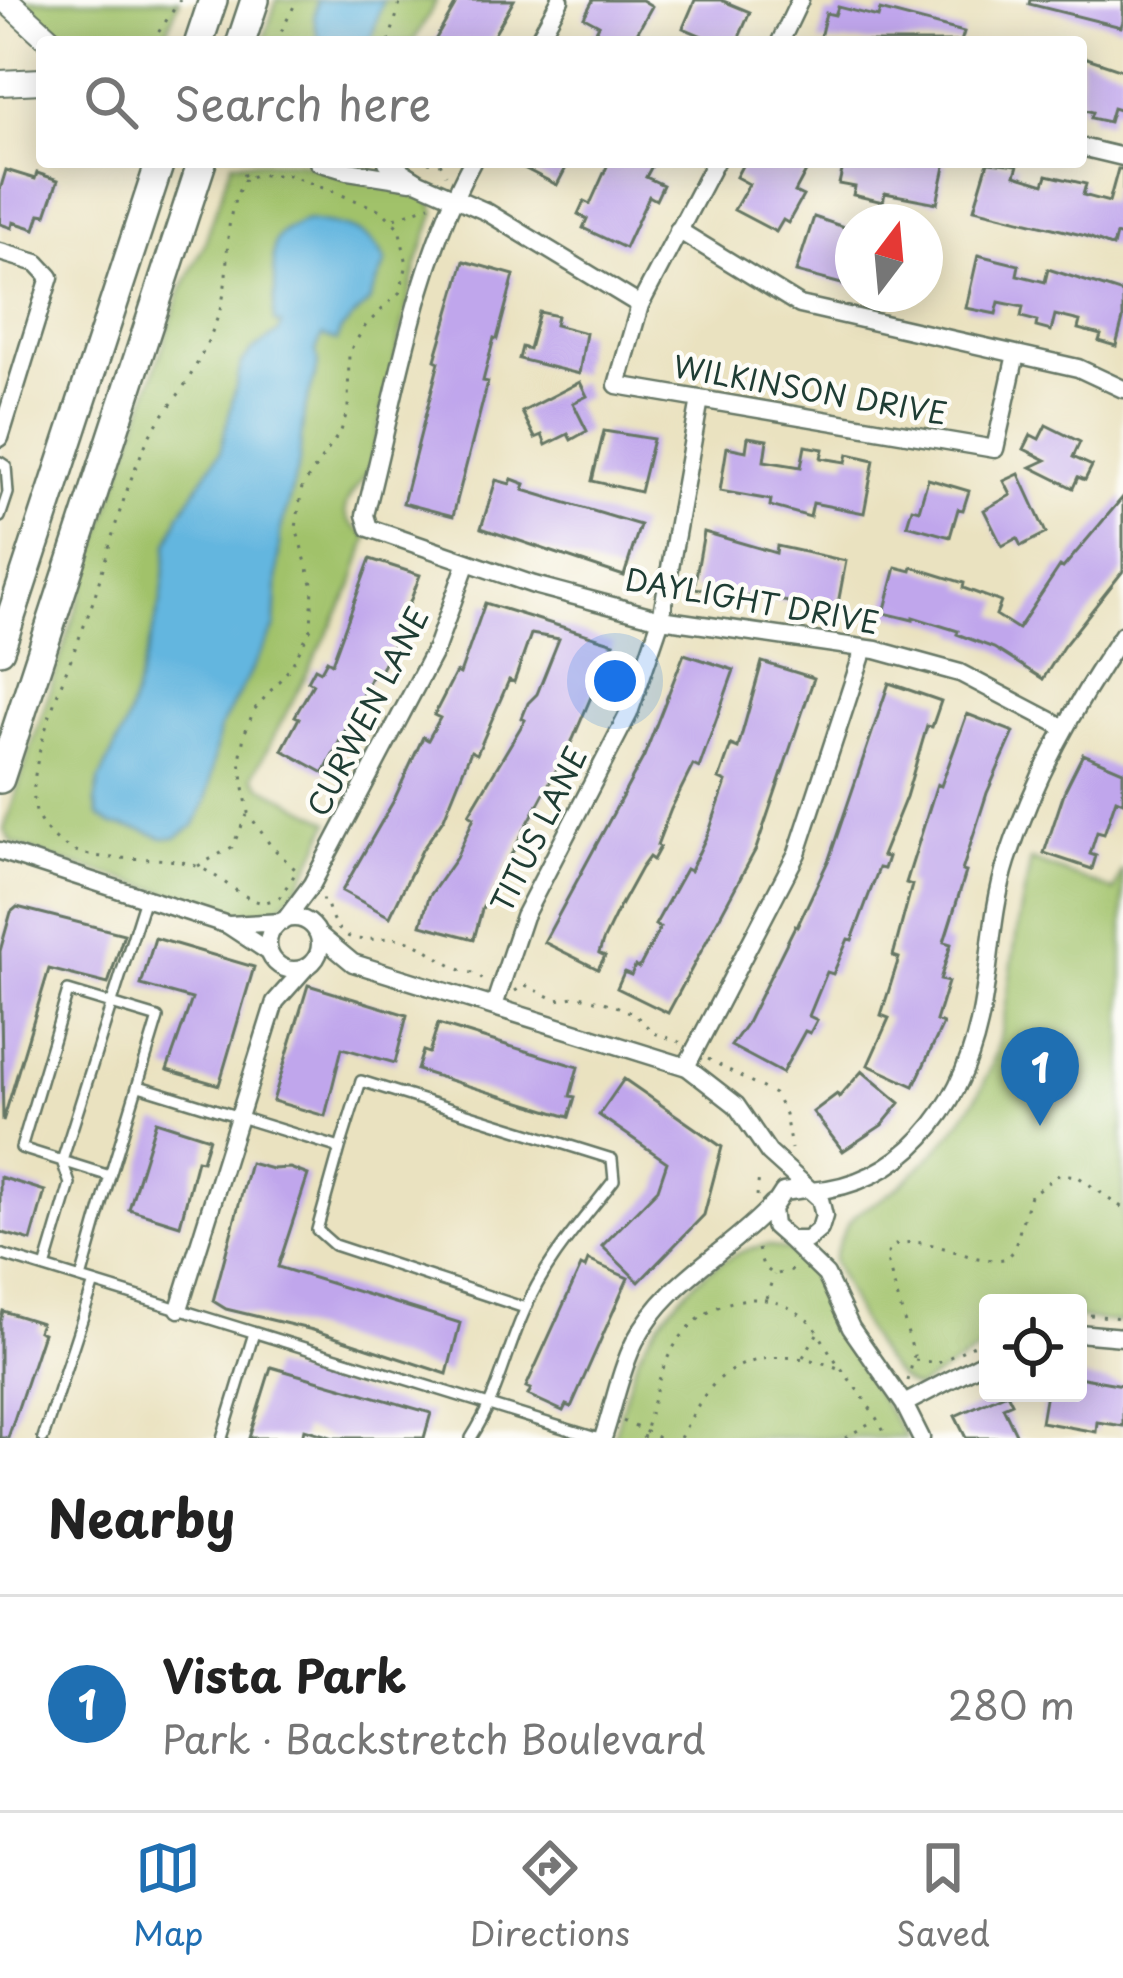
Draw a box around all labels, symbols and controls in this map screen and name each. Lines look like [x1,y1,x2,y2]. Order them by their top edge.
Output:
search box [36,36,1087,168]
text: Search here [174,68,431,136]
icon: search [78,69,144,135]
north arrow [835,204,943,312]
street label: WILKINSON DRIVE [670,342,951,435]
street label: DAYLIGHT DRIVE [622,555,883,644]
street label: CURWEN LANE [295,598,439,823]
your location [585,651,645,711]
street label: TITUS LANE [478,738,597,919]
pin: 1 [1001,1027,1079,1126]
map controls [979,1294,1087,1402]
button: locate [979,1294,1087,1402]
text: Nearby [48,1478,235,1555]
text: Vista Park [162,1640,406,1708]
text: 1 [78,1674,96,1733]
text: 280 m [948,1674,1075,1733]
text: Park · Backstretch Boulevard [162,1708,706,1767]
tab: Map [133,1835,204,1957]
tab: Directions [470,1835,630,1957]
tab: Saved [896,1835,990,1957]

